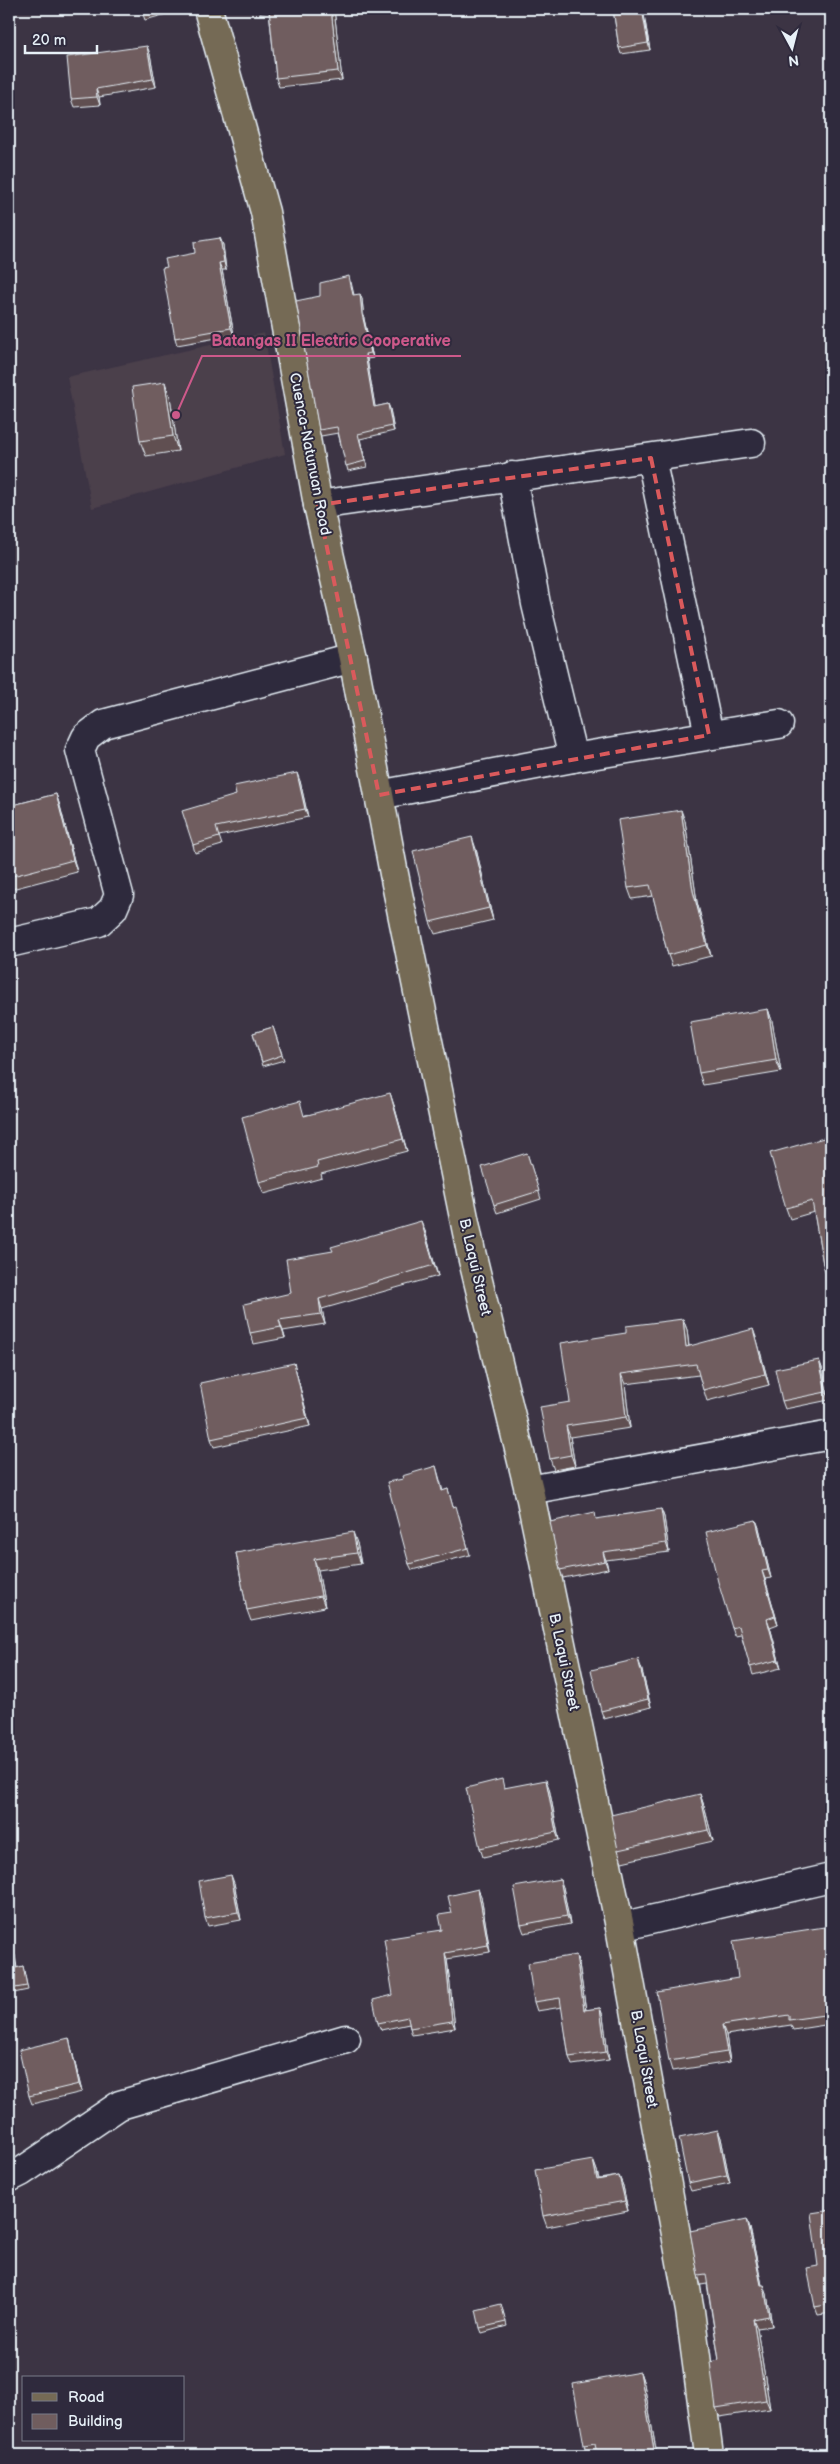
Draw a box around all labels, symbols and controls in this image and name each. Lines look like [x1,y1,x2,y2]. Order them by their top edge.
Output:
scale bar [25,22,98,54]
north arrow [768,22,818,72]
text: 20 m [32,31,66,50]
text: N [787,51,800,69]
callout: Batangas II Electric Cooperative [202,325,461,356]
text: Batangas II Electric Cooperative [211,332,451,351]
street label: Cuenca-Natunuan Road [285,371,335,537]
street label: B. Laqui Street [455,1217,495,1318]
street label: B. Laqui Street [544,1612,584,1713]
street label: B. Laqui Street [626,2009,662,2110]
legend [22,2376,185,2442]
text: Road [68,2388,104,2407]
text: Building [68,2412,123,2431]

